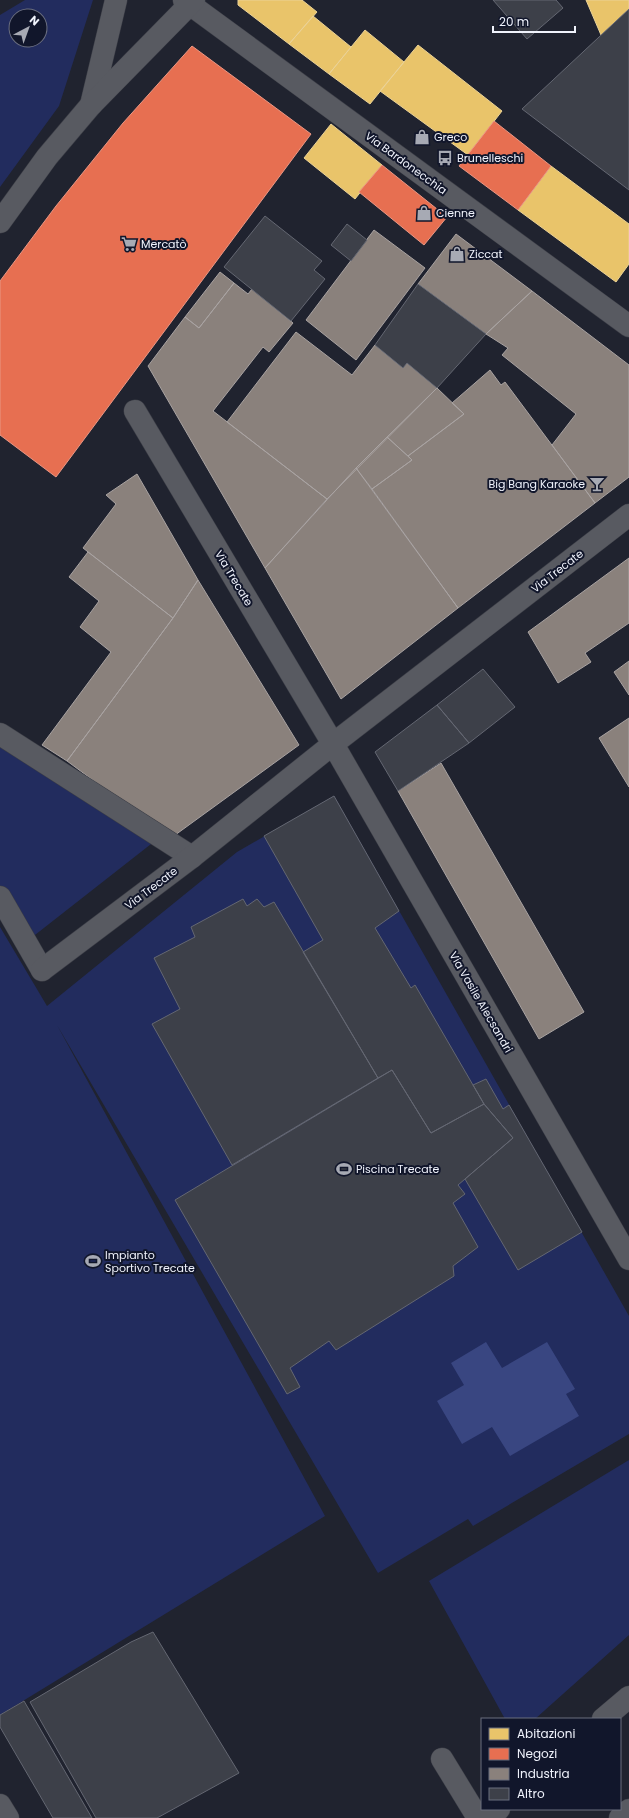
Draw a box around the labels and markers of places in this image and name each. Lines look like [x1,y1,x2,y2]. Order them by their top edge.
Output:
shop icon: Greco [413,128,431,146]
place label: Greco [434,129,467,145]
bus stop icon: Brunelleschi [436,149,454,167]
place label: Brunelleschi [457,150,523,166]
shop icon: Cienne [415,204,433,222]
place label: Cienne [436,205,475,221]
supermarket icon: Mercatò [120,235,138,253]
place label: Mercatò [141,236,187,252]
shop icon: Ziccat [448,245,466,263]
place label: Ziccat [469,246,502,262]
bar icon: Big Bang Karaoke [588,475,606,493]
place label: Big Bang Karaoke [488,476,585,492]
sports icon: Piscina Trecate [335,1160,353,1178]
place label: Piscina Trecate [356,1161,440,1177]
place label: Impianto Sportivo Trecate [105,1247,195,1276]
sports icon: Impianto Sportivo Trecate [84,1252,102,1270]

